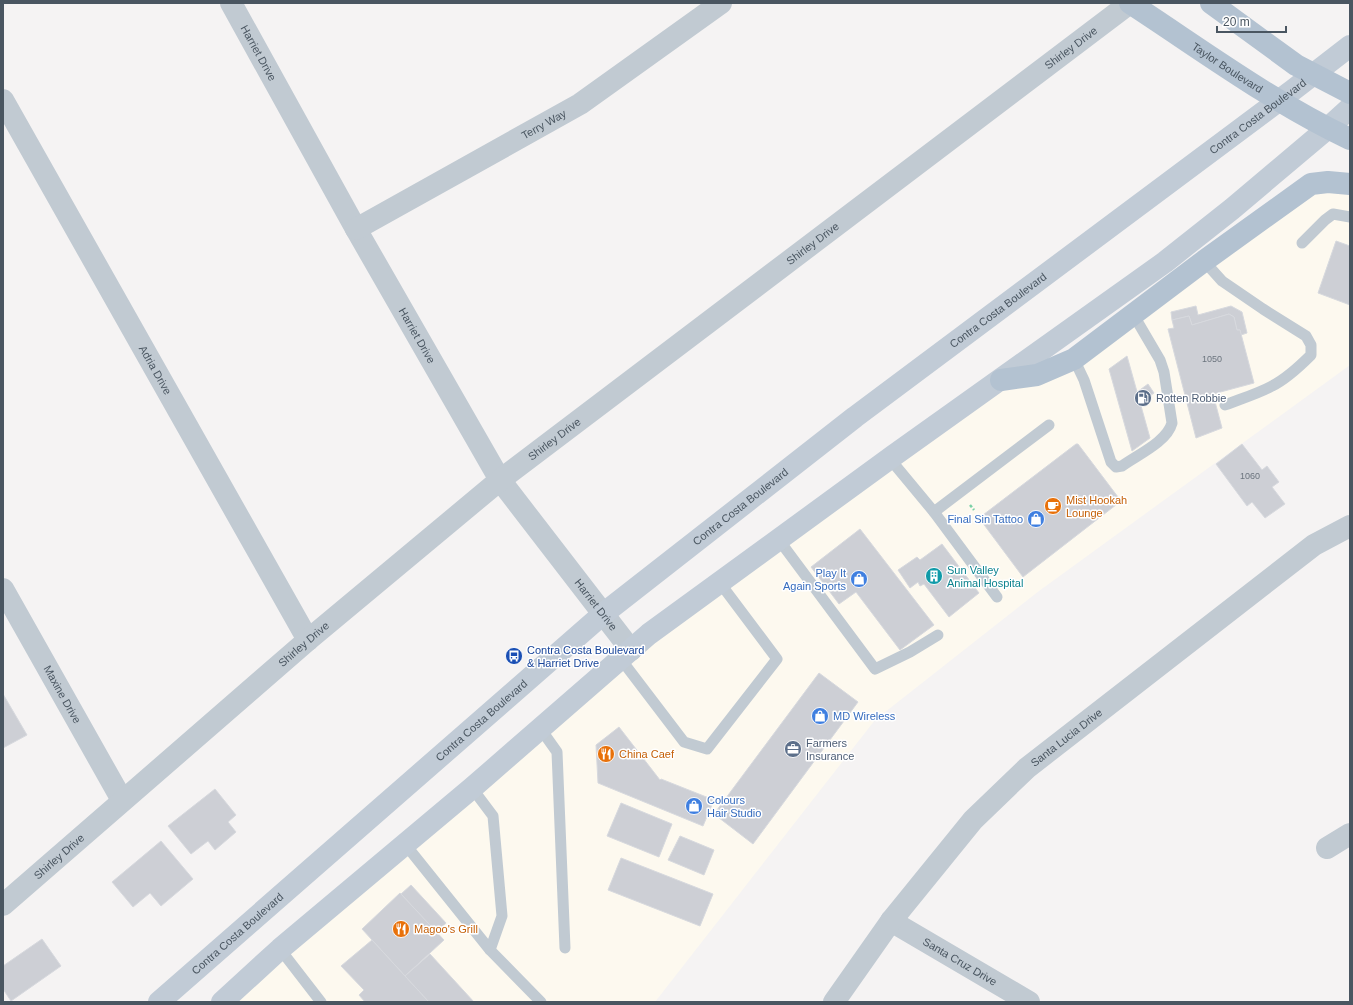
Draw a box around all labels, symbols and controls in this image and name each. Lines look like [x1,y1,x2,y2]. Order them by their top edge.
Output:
scale bar [1217,8,1286,34]
text: 20 m [1223,15,1250,29]
street label: Harriet Drive [238,23,279,83]
street label: Shirley Drive [1042,24,1099,71]
street label: Taylor Boulevard [1190,40,1265,95]
street label: Contra Costa Boulevard [1207,76,1308,156]
street label: Terry Way [519,107,569,141]
street label: Shirley Drive [784,220,841,267]
street label: Contra Costa Boulevard [947,270,1049,350]
street label: Harriet Drive [396,306,438,365]
street label: Adria Drive [137,343,174,397]
house number: 1050 [1202,354,1222,364]
fuel station icon: Rotten Robbie [1133,388,1153,408]
place label: Rotten Robbie [1156,392,1226,404]
street label: Shirley Drive [526,415,583,463]
street label: Contra Costa Boulevard [690,466,790,548]
house number: 1060 [1240,471,1260,481]
place label: Mist Hookah Lounge [1066,494,1127,519]
cafe icon: Mist Hookah Lounge [1043,496,1063,516]
shop icon: Final Sin Tattoo [1026,509,1046,529]
place label: Final Sin Tattoo [947,513,1023,525]
place label: Sun Valley Animal Hospital [947,564,1023,589]
building icon: Sun Valley Animal Hospital [924,566,944,586]
place label: Play It Again Sports [783,567,846,592]
shop icon: Play It Again Sports [849,569,869,589]
street label: Harriet Drive [572,576,620,633]
street label: Shirley Drive [276,619,331,669]
place label: Contra Costa Boulevard & Harriet Drive [527,644,644,669]
bus stop icon: Contra Costa Boulevard & Harriet Drive [504,646,524,666]
street label: Maxine Drive [41,663,83,725]
street label: Contra Costa Boulevard [433,677,529,764]
shop icon: MD Wireless [810,706,830,726]
street label: Santa Lucia Drive [1028,706,1104,769]
place label: MD Wireless [833,710,896,722]
place label: Farmers Insurance [806,737,854,762]
office icon: Farmers Insurance [783,739,803,759]
restaurant icon: China Caef [596,744,616,764]
place label: China Caef [619,748,675,760]
place label: Colours Hair Studio [707,794,761,819]
shop icon: Colours Hair Studio [684,796,704,816]
street label: Shirley Drive [31,831,86,881]
street label: Contra Costa Boulevard [189,890,286,977]
restaurant icon: Magoo's Grill [391,919,411,939]
place label: Magoo's Grill [414,923,478,935]
street label: Santa Cruz Drive [921,935,999,988]

